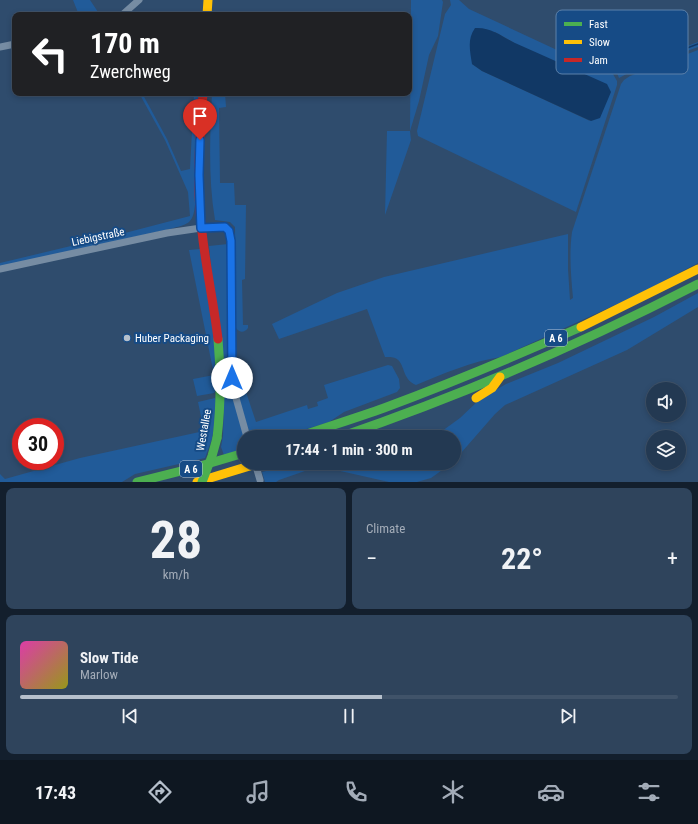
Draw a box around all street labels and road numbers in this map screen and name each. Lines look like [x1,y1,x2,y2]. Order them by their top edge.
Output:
street label: Liebigstraße [70,225,126,249]
road number: A 6 [545,330,567,346]
street label: Westallee [194,408,214,452]
road number: A 6 [180,461,202,477]

